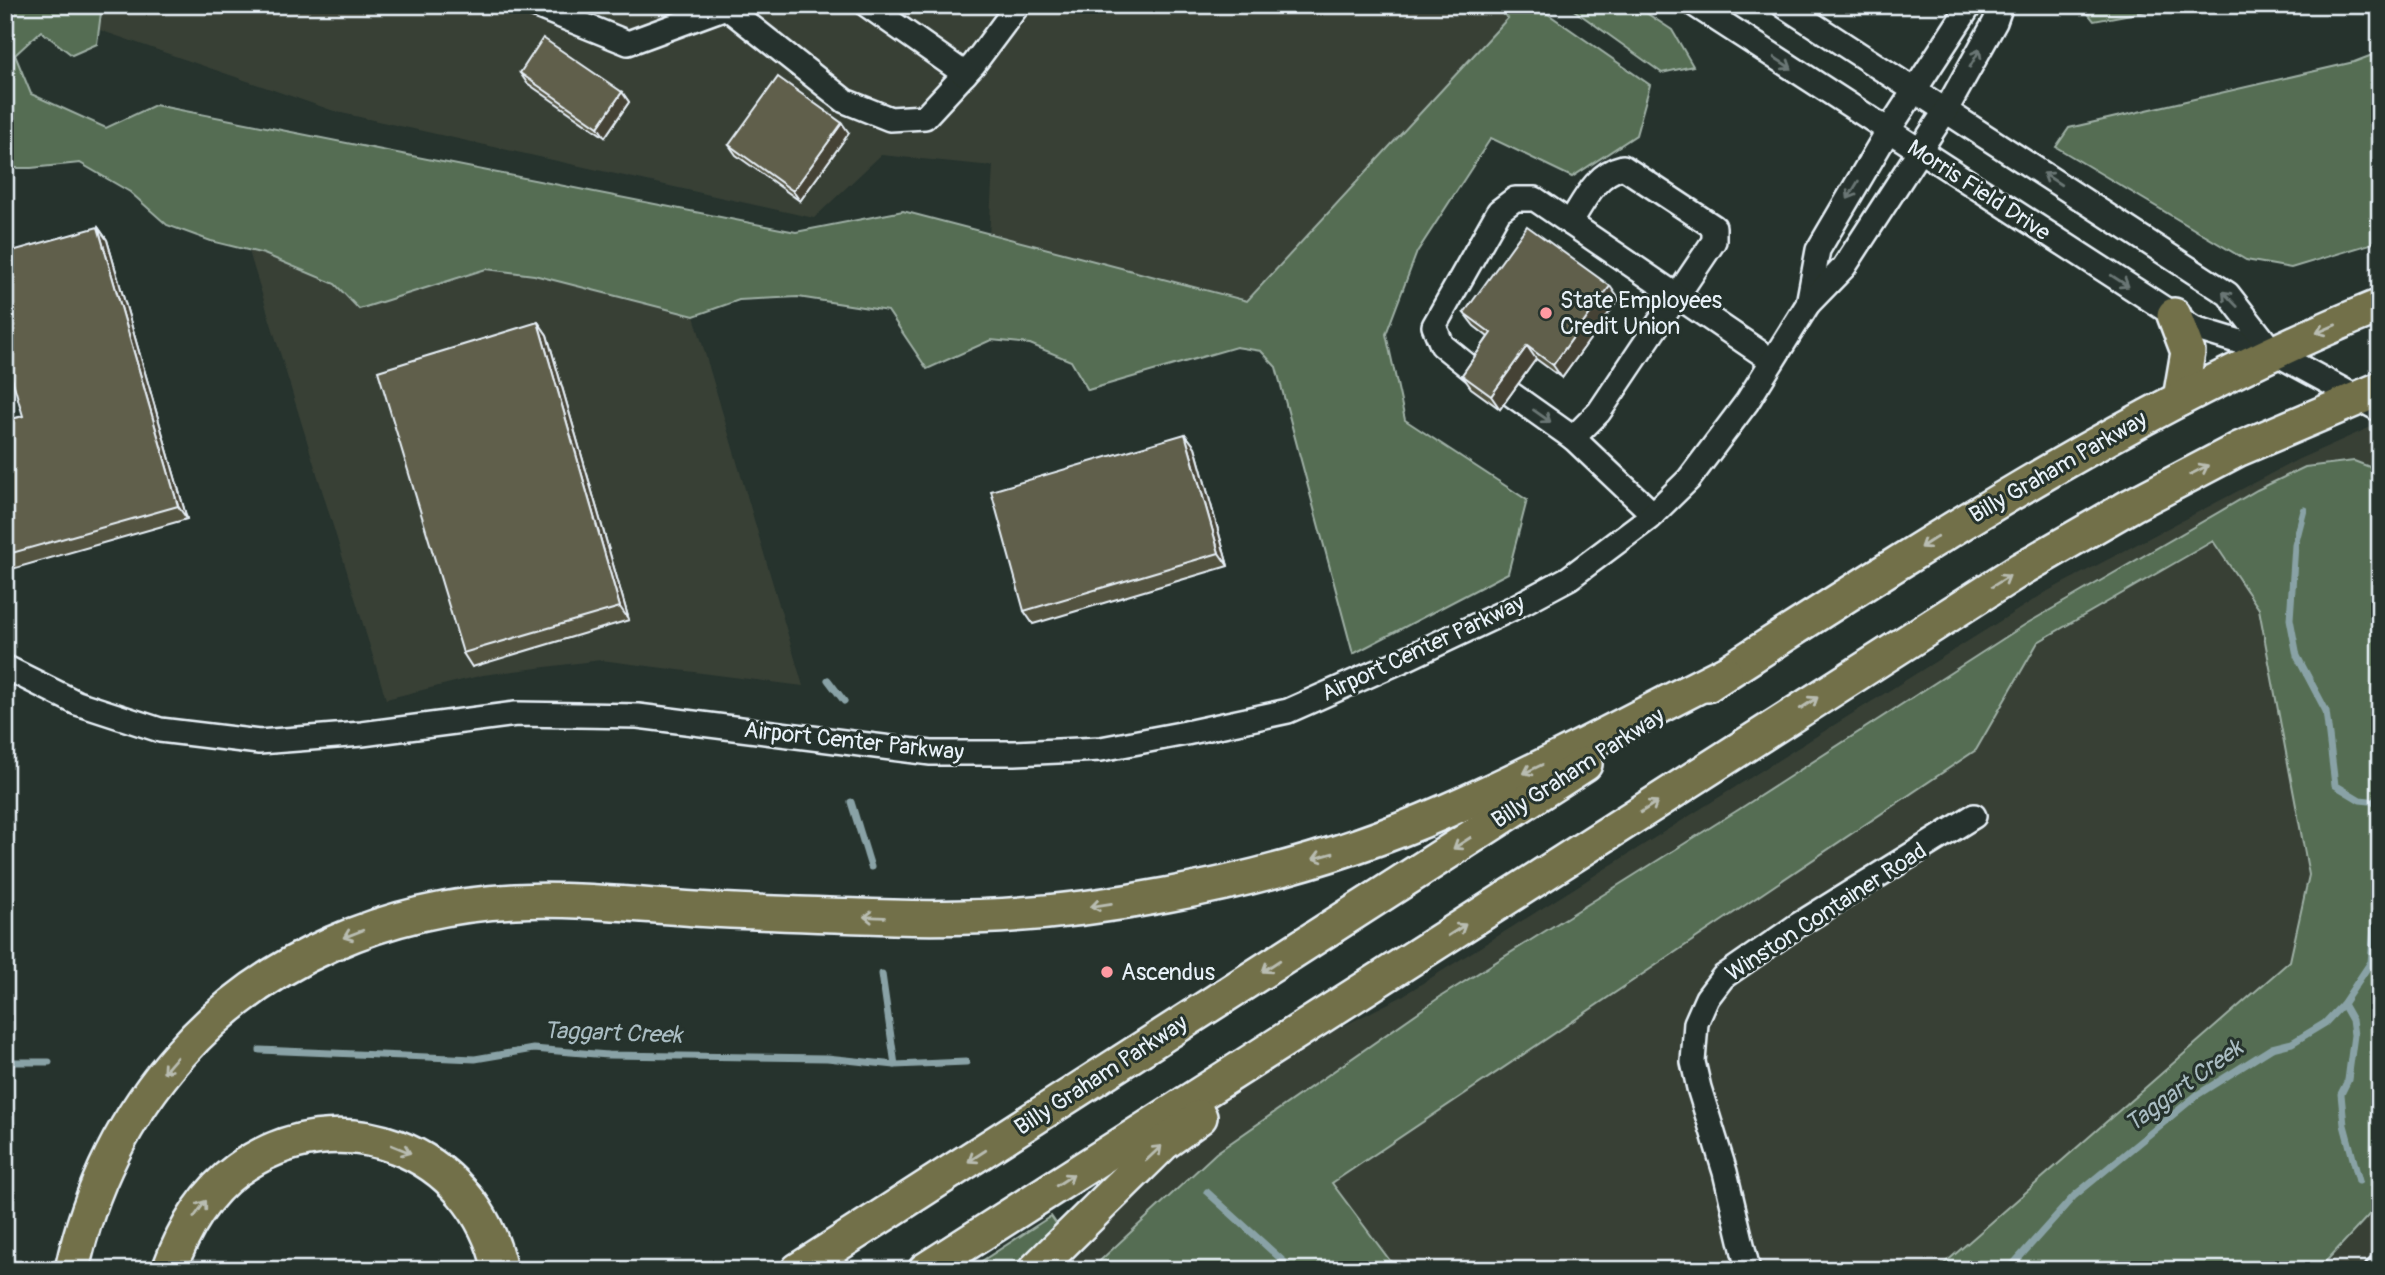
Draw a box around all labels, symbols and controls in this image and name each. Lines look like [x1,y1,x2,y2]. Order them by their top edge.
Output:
one-way arrow [1969,48,1982,69]
one-way arrow [1773,55,1792,70]
street label: Morris Field Drive [1902,133,2057,247]
one-way arrow [2042,171,2062,185]
one-way arrow [1846,179,1860,199]
one-way arrow [2110,274,2130,288]
place label: State Employees Credit Union [1560,286,1722,341]
one-way arrow [2221,291,2238,308]
marker: State Employees Credit Union [1538,305,1554,321]
one-way arrow [2316,323,2337,336]
street label: Billy Graham Parkway [1964,404,2152,530]
one-way arrow [1532,409,1551,423]
one-way arrow [2188,462,2209,476]
one-way arrow [1920,535,1940,549]
one-way arrow [1991,574,2010,589]
street label: Airport Center Parkway [1317,588,1529,708]
one-way arrow [1799,696,1818,711]
street label: Billy Graham Parkway [1486,701,1670,835]
street label: Airport Center Parkway [743,715,966,767]
one-way arrow [1523,763,1544,777]
one-way arrow [1638,800,1658,814]
one-way arrow [1453,835,1472,850]
street label: Winston Container Road [1720,836,1932,988]
one-way arrow [1312,851,1334,864]
one-way arrow [1090,899,1113,912]
one-way arrow [863,910,886,923]
one-way arrow [1447,923,1467,937]
one-way arrow [343,929,365,941]
place label: Ascendus [1121,958,1215,987]
one-way arrow [1261,959,1281,973]
marker: Ascendus [1099,964,1115,980]
street label: Billy Graham Parkway [1009,1008,1193,1142]
water label: Taggart Creek [543,1016,685,1050]
water label: Taggart Creek [2120,1032,2250,1138]
one-way arrow [162,1055,178,1073]
one-way arrow [390,1143,411,1156]
one-way arrow [1145,1145,1162,1162]
one-way arrow [967,1149,987,1163]
one-way arrow [1055,1172,1074,1187]
one-way arrow [193,1200,207,1219]

